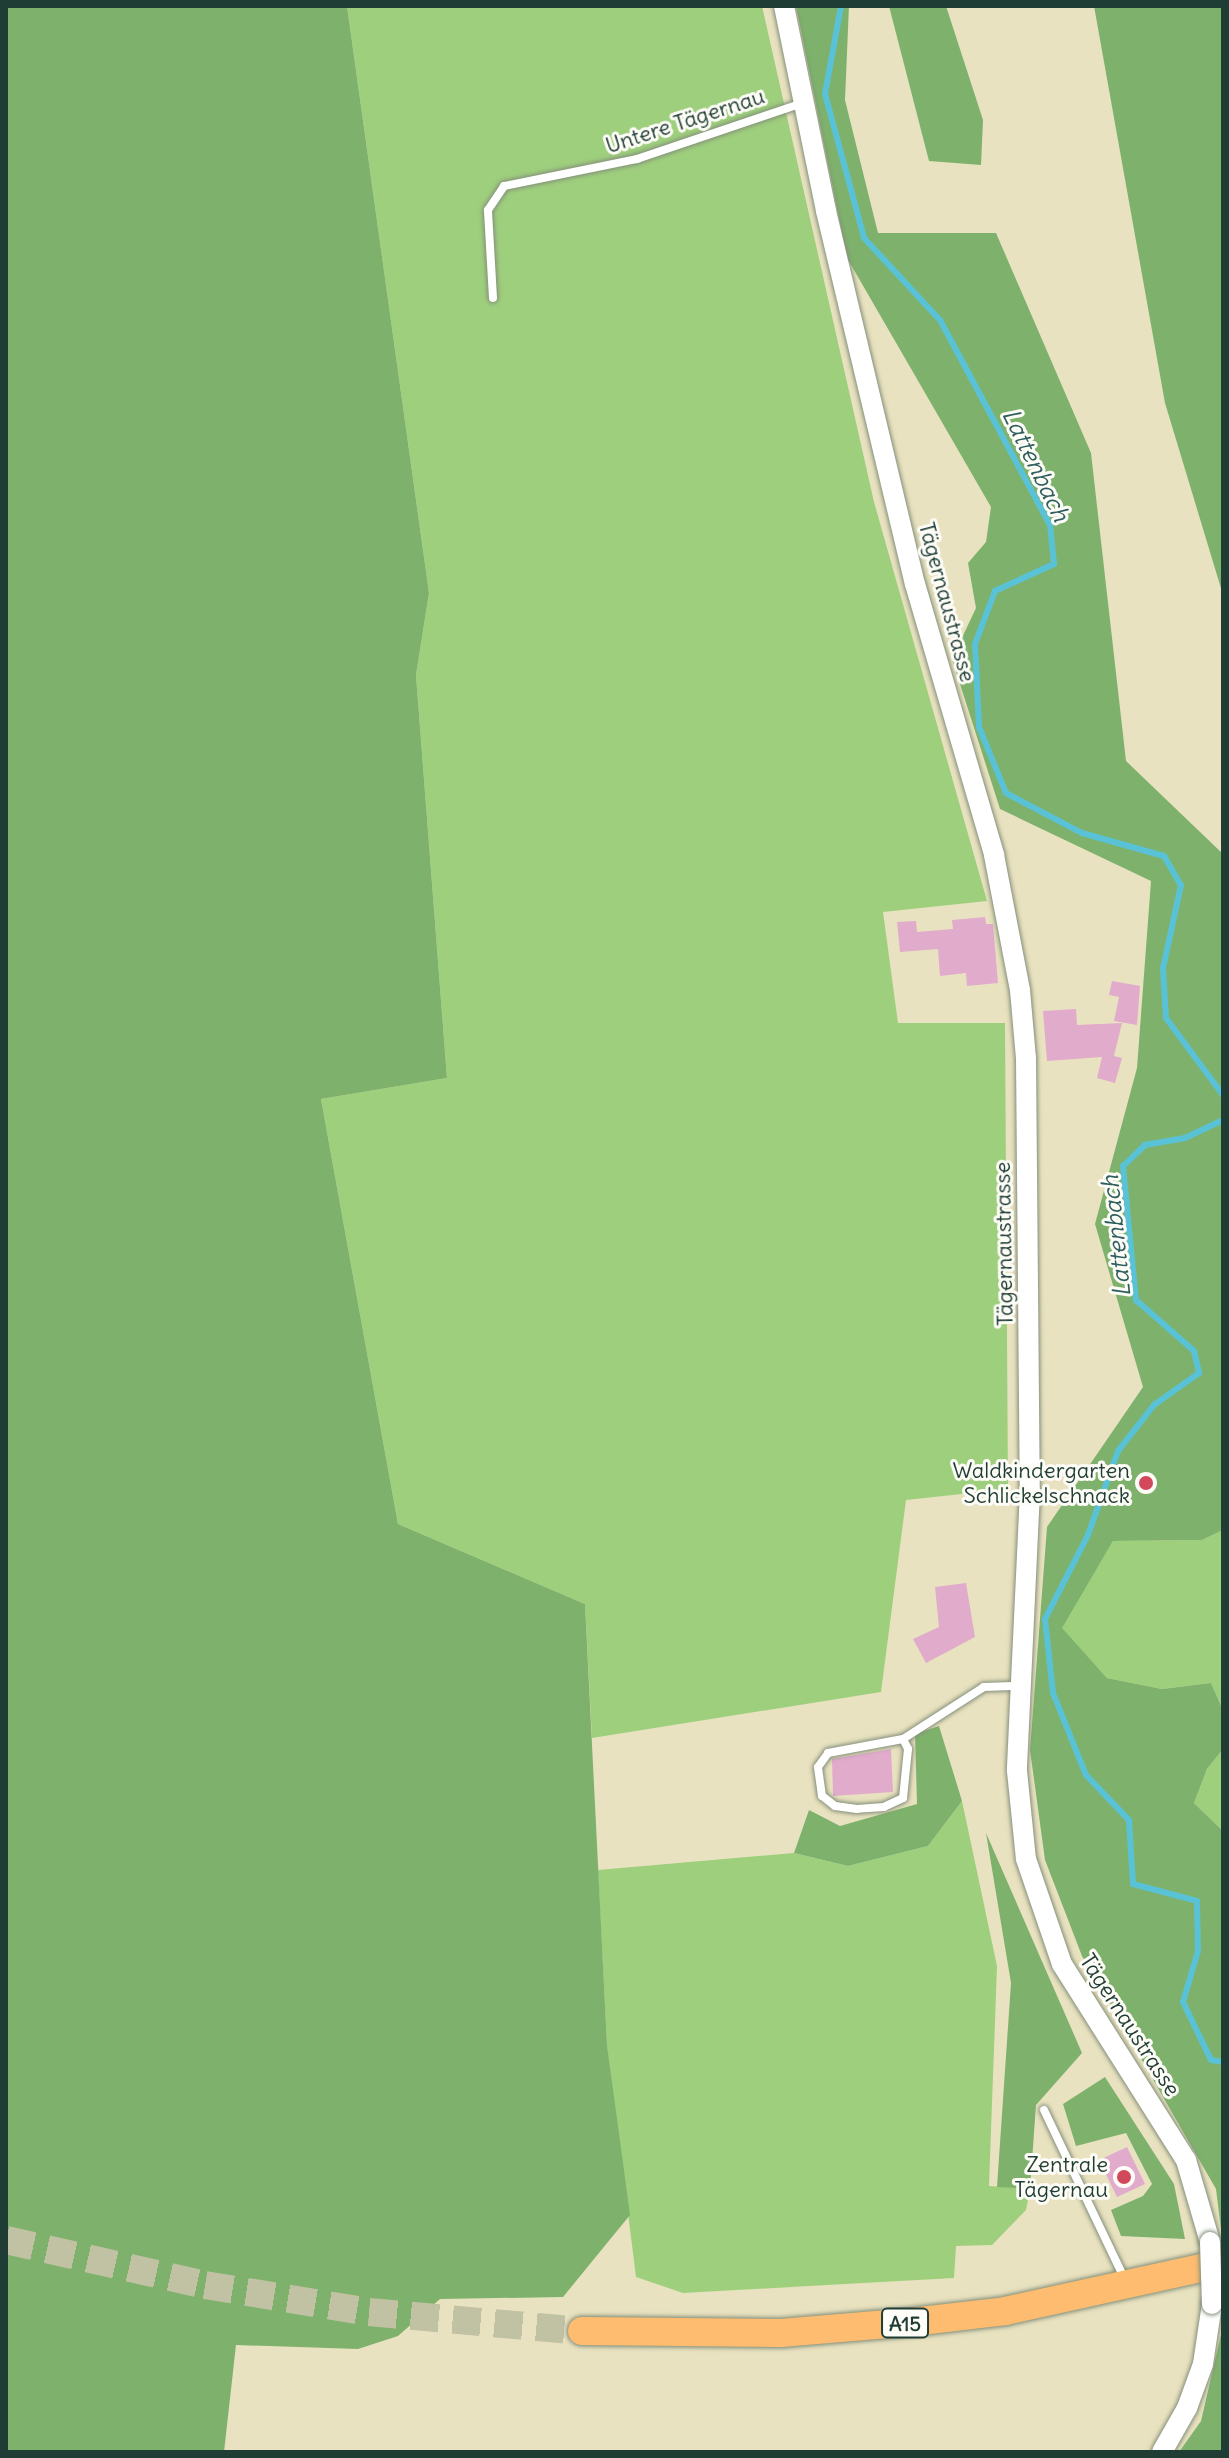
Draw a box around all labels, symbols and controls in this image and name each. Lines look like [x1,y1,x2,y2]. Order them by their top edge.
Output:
street label: Untere Tägernau [602,83,768,159]
water label: Lattenbach [996,404,1076,526]
street label: Tägernaustrasse [913,519,981,685]
street label: Tägernaustrasse [989,1162,1019,1326]
water label: Lattenbach [1095,1174,1137,1298]
place label: Waldkindergarten Schlickelschnack [952,1457,1130,1508]
marker: Waldkindergarten Schlickelschnack [1137,1474,1155,1492]
street label: Tägernaustrasse [1074,1949,1186,2101]
place label: Zentrale Tägernau [1014,2151,1108,2202]
marker: Zentrale Tägernau [1115,2168,1133,2186]
road number: A15 [881,2307,929,2339]

